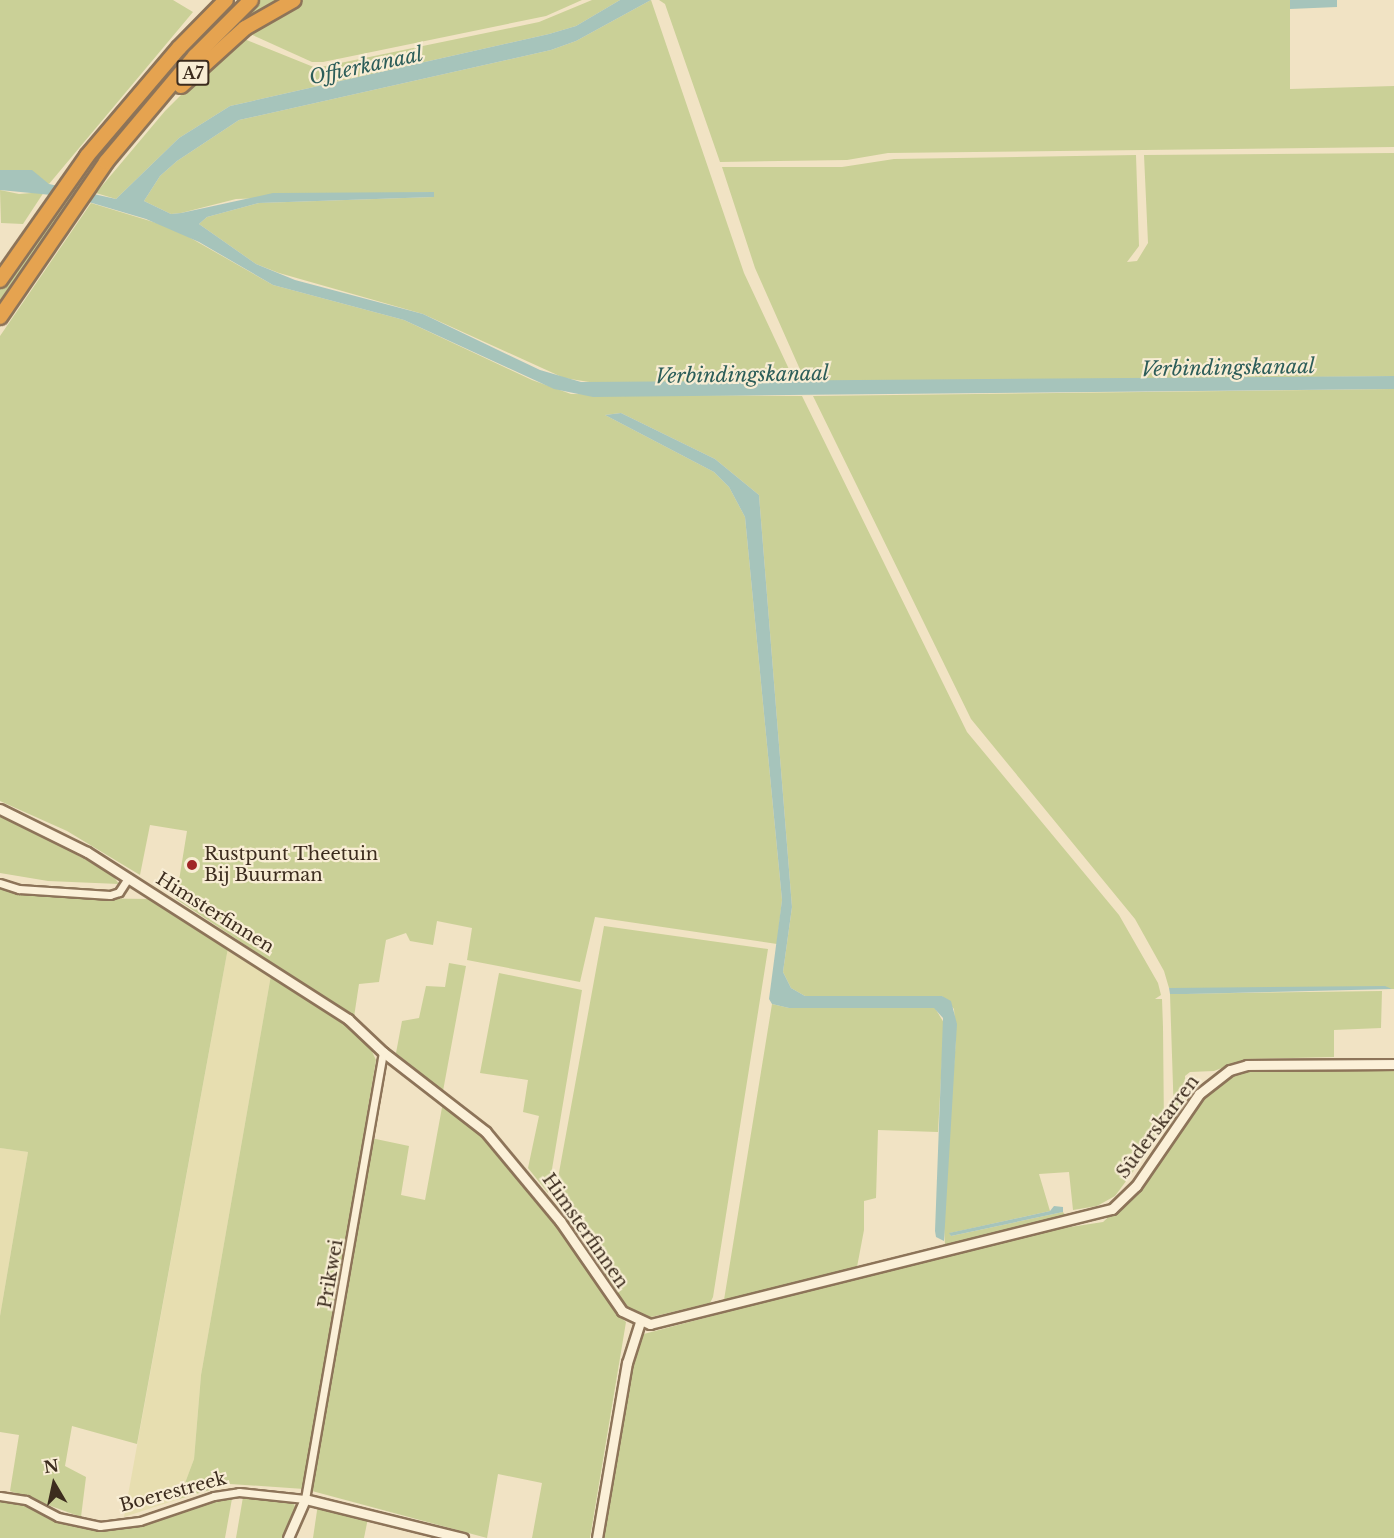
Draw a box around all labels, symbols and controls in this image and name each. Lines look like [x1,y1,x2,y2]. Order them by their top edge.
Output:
water label: Offierkanaal [307,42,425,90]
road number: A7 [175,60,211,86]
water label: Verbindingskanaal [1141,354,1315,382]
water label: Verbindingskanaal [655,361,829,389]
place label: Rustpunt Theetuin Bij Buurman [204,844,379,886]
marker: Rustpunt Theetuin Bij Buurman [185,858,199,872]
street label: Himsterfinnen [152,868,278,958]
street label: Sûderskarren [1112,1071,1204,1183]
street label: Himsterfinnen [537,1169,633,1293]
street label: Prikwei [314,1238,348,1310]
north arrow [24,1454,84,1514]
text: N [42,1455,60,1477]
street label: Boerestreek [117,1467,229,1517]

